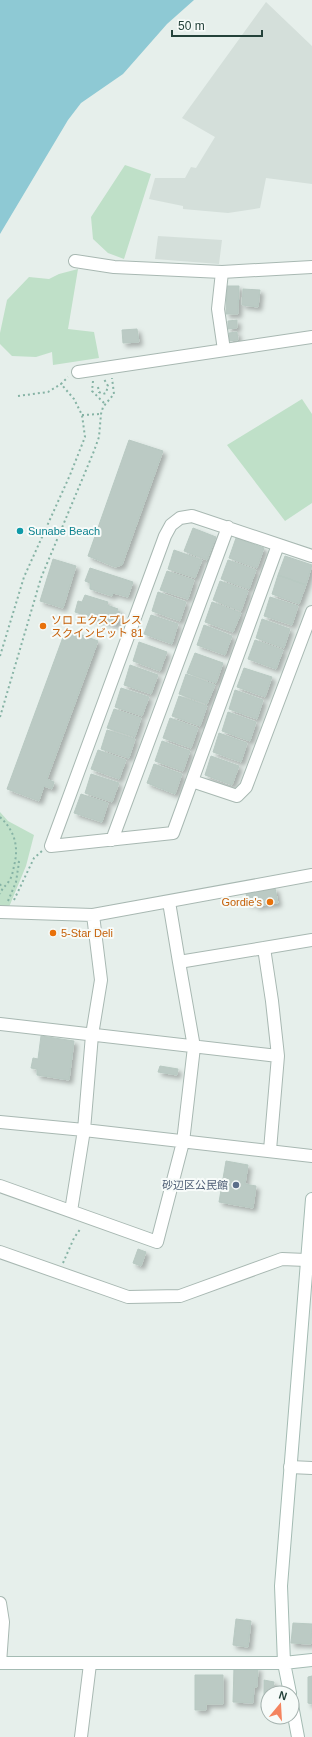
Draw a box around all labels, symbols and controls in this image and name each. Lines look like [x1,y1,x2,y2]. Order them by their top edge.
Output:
scale bar [172,12,262,38]
text: 50 m [178,19,205,33]
place label: Sunabe Beach [28,525,100,537]
marker: Sunabe Beach [15,526,25,536]
place label: ソロ エクスプレス スクインビット 81 [51,614,143,639]
marker: ソロ エクスプレス スクインビット 81 [38,621,48,631]
place label: Gordie's [221,896,262,908]
marker: Gordie's [265,897,275,907]
place label: 5-Star Deli [61,927,113,939]
marker: 5-Star Deli [48,928,58,938]
place label: 砂辺区公民館 [162,1179,228,1191]
marker: 砂辺区公民館 [231,1180,241,1190]
north arrow [260,1685,300,1725]
text: N [277,1689,289,1702]

